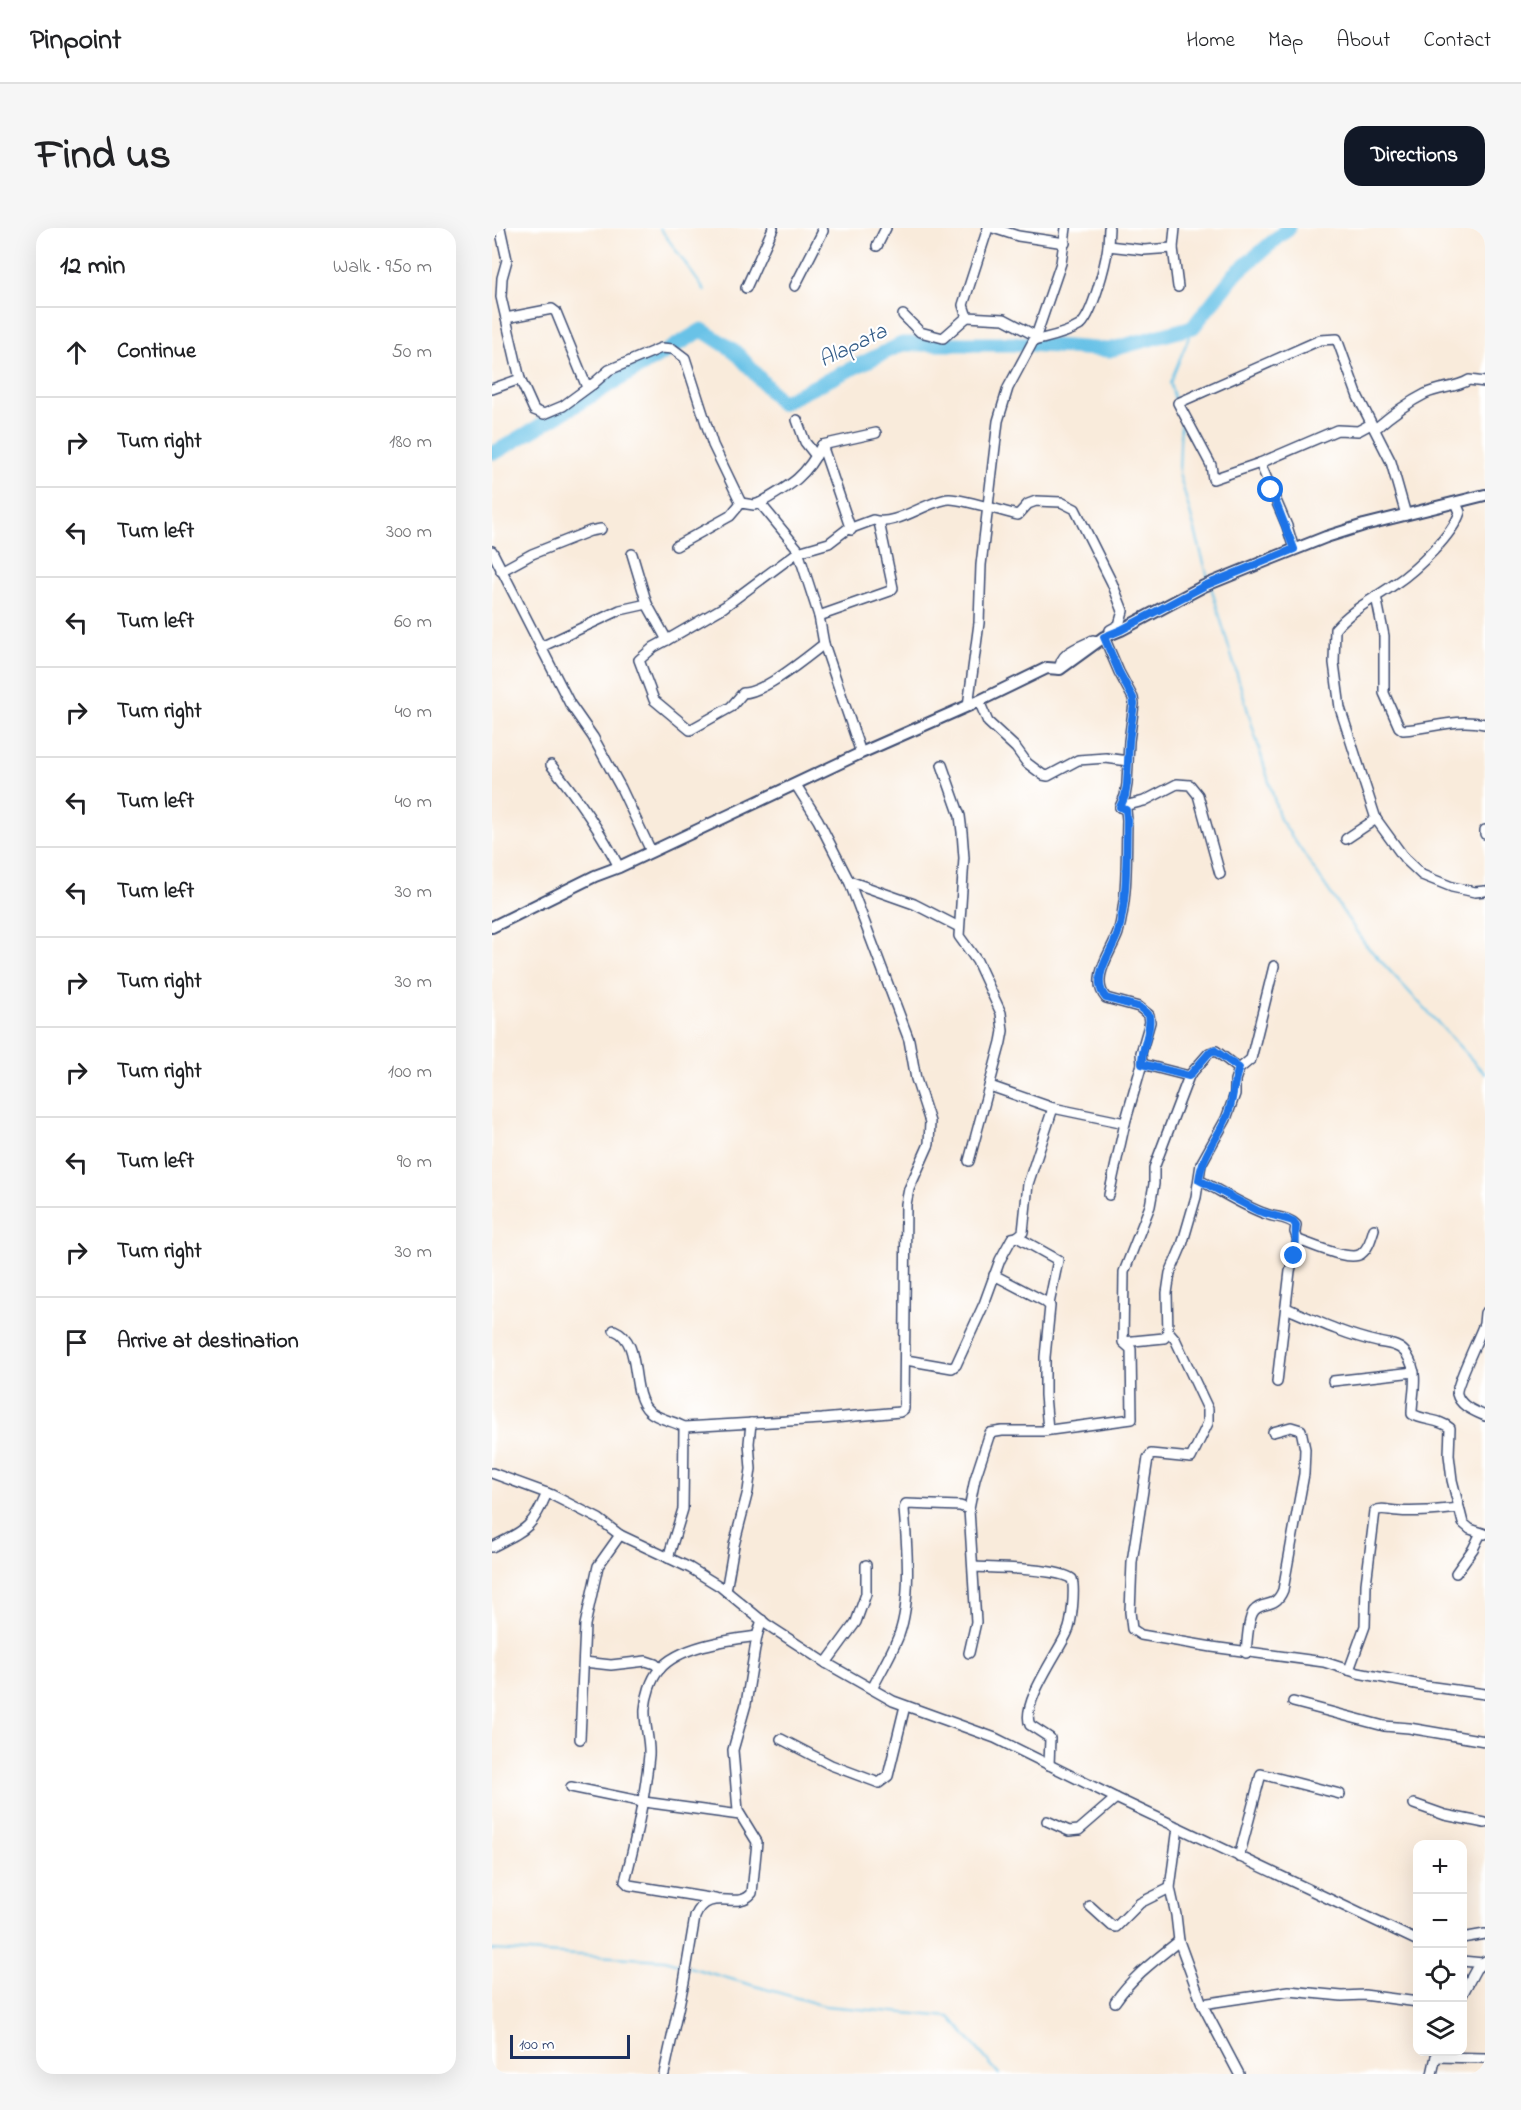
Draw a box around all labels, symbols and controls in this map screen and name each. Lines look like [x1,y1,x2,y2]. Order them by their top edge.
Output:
text: Pinpoint [30,21,121,62]
text: Home [1186,26,1235,56]
text: Map [1268,26,1303,56]
text: About [1336,26,1390,56]
text: Contact [1423,26,1491,56]
text: Find us [36,126,171,187]
button: Directions [1344,126,1485,186]
text: 12 min [60,248,125,286]
text: Walk · 950 m [333,253,432,282]
water label: Alapata [814,316,894,377]
icon: ahead [60,336,93,369]
text: Continue [117,336,196,368]
text: 50 m [391,338,432,367]
icon: right [60,426,93,459]
text: Turn right [117,426,202,458]
text: 180 m [389,428,432,457]
route start [1257,476,1283,502]
icon: left [60,516,93,549]
text: Turn left [117,516,194,548]
text: 300 m [386,518,432,547]
icon: left [60,606,93,639]
text: Turn left [117,606,194,638]
text: 60 m [394,608,432,637]
icon: right [60,696,93,729]
text: Turn right [117,696,202,728]
text: 40 m [395,698,432,727]
icon: left [60,786,93,819]
text: Turn left [117,786,194,818]
text: 40 m [395,788,432,817]
icon: left [60,876,93,909]
text: Turn left [117,876,194,908]
text: 30 m [395,878,432,907]
icon: right [60,966,93,999]
text: Turn right [117,966,202,998]
text: 30 m [395,968,432,997]
icon: right [60,1056,93,1089]
text: Turn right [117,1056,202,1088]
text: 100 m [388,1058,432,1087]
icon: left [60,1146,93,1179]
text: Turn left [117,1146,194,1178]
text: 90 m [397,1148,432,1177]
icon: right [60,1236,93,1269]
text: Turn right [117,1236,202,1268]
text: 30 m [395,1238,432,1267]
route end [1280,1242,1306,1268]
icon: arrive [60,1326,93,1359]
text: Arrive at destination [117,1326,299,1358]
map controls [1413,1840,1467,2056]
button: + [1413,1840,1467,1894]
button: − [1413,1894,1467,1948]
button: locate [1413,1948,1467,2002]
button: layers [1413,2002,1467,2056]
scale bar [510,2032,630,2060]
text: 100 m [519,2033,554,2057]

